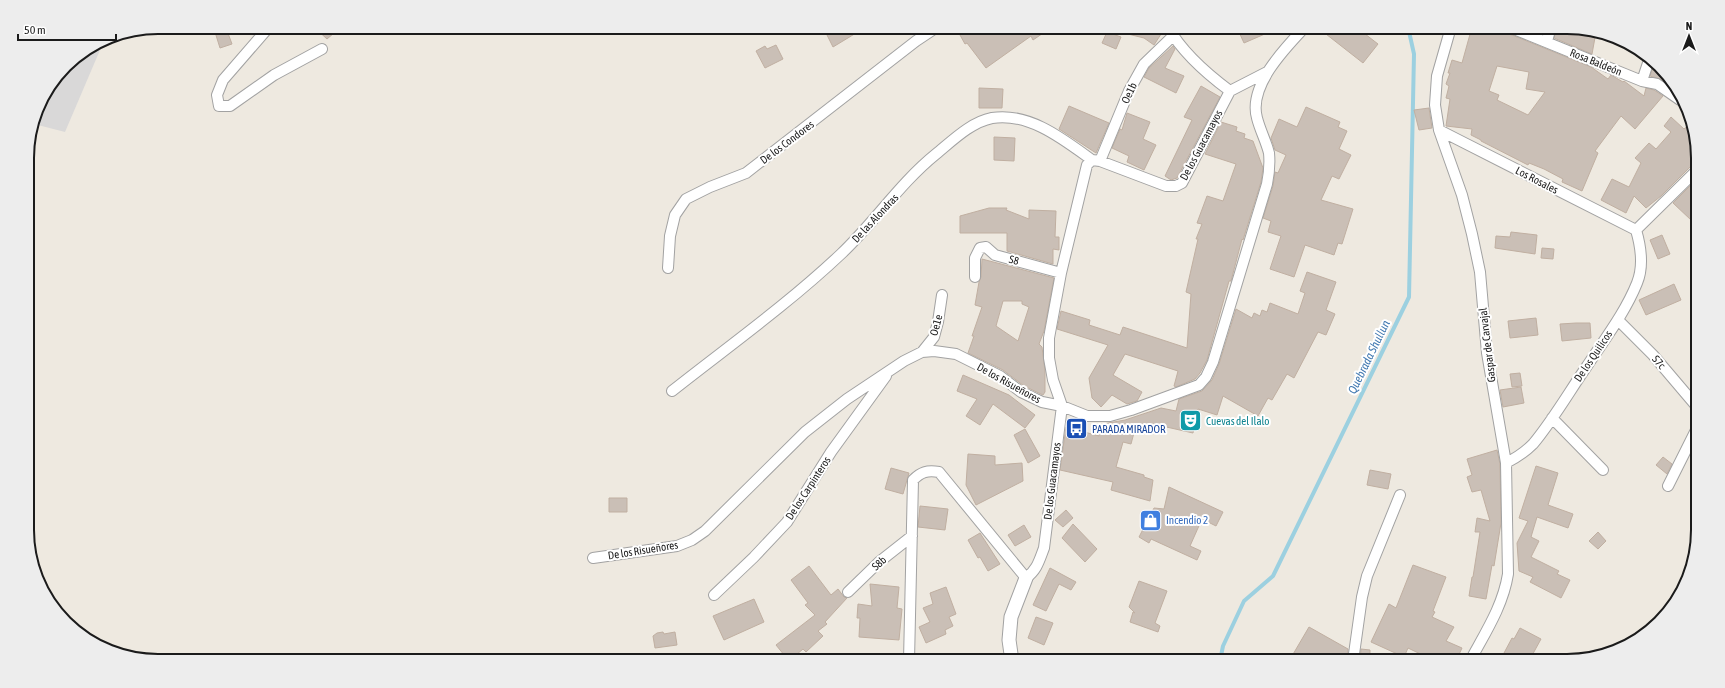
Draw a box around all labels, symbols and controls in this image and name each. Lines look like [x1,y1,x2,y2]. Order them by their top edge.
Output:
scale bar [18,16,116,42]
north arrow [1669,16,1709,56]
text: N [1686,20,1692,32]
text: 50 m [24,23,46,37]
street label: Rosa Baldeón [1568,46,1624,78]
street label: Oe1b [1119,81,1139,105]
street label: De los Guacamayos [1177,108,1225,182]
street label: De los Condores [758,118,816,166]
street label: Los Rosales [1514,164,1560,196]
street label: De las Alondras [849,191,901,245]
street label: S8 [1008,253,1020,267]
street label: Gaspar de Carvajal [1476,307,1498,383]
street label: Oe1e [927,313,945,337]
water label: Quebrada Shullun [1345,318,1393,396]
street label: De los Quilicos [1572,328,1614,384]
street label: S7c [1650,353,1669,372]
street label: De los Risueñores [975,361,1043,405]
theatre icon: Cuevas del Ilalo [1177,408,1203,434]
place label: Cuevas del Ilalo [1206,415,1270,427]
bus stop icon: PARADA MIRADOR [1063,416,1089,442]
place label: PARADA MIRADOR [1092,423,1166,435]
street label: De los Guacamayos [1041,441,1063,520]
street label: De los Carpinteros [783,454,833,522]
shop icon: Incendio 2 [1137,507,1163,533]
place label: Incendio 2 [1166,514,1208,526]
street label: De los Risueñores [607,539,679,561]
street label: S8b [869,554,889,572]

